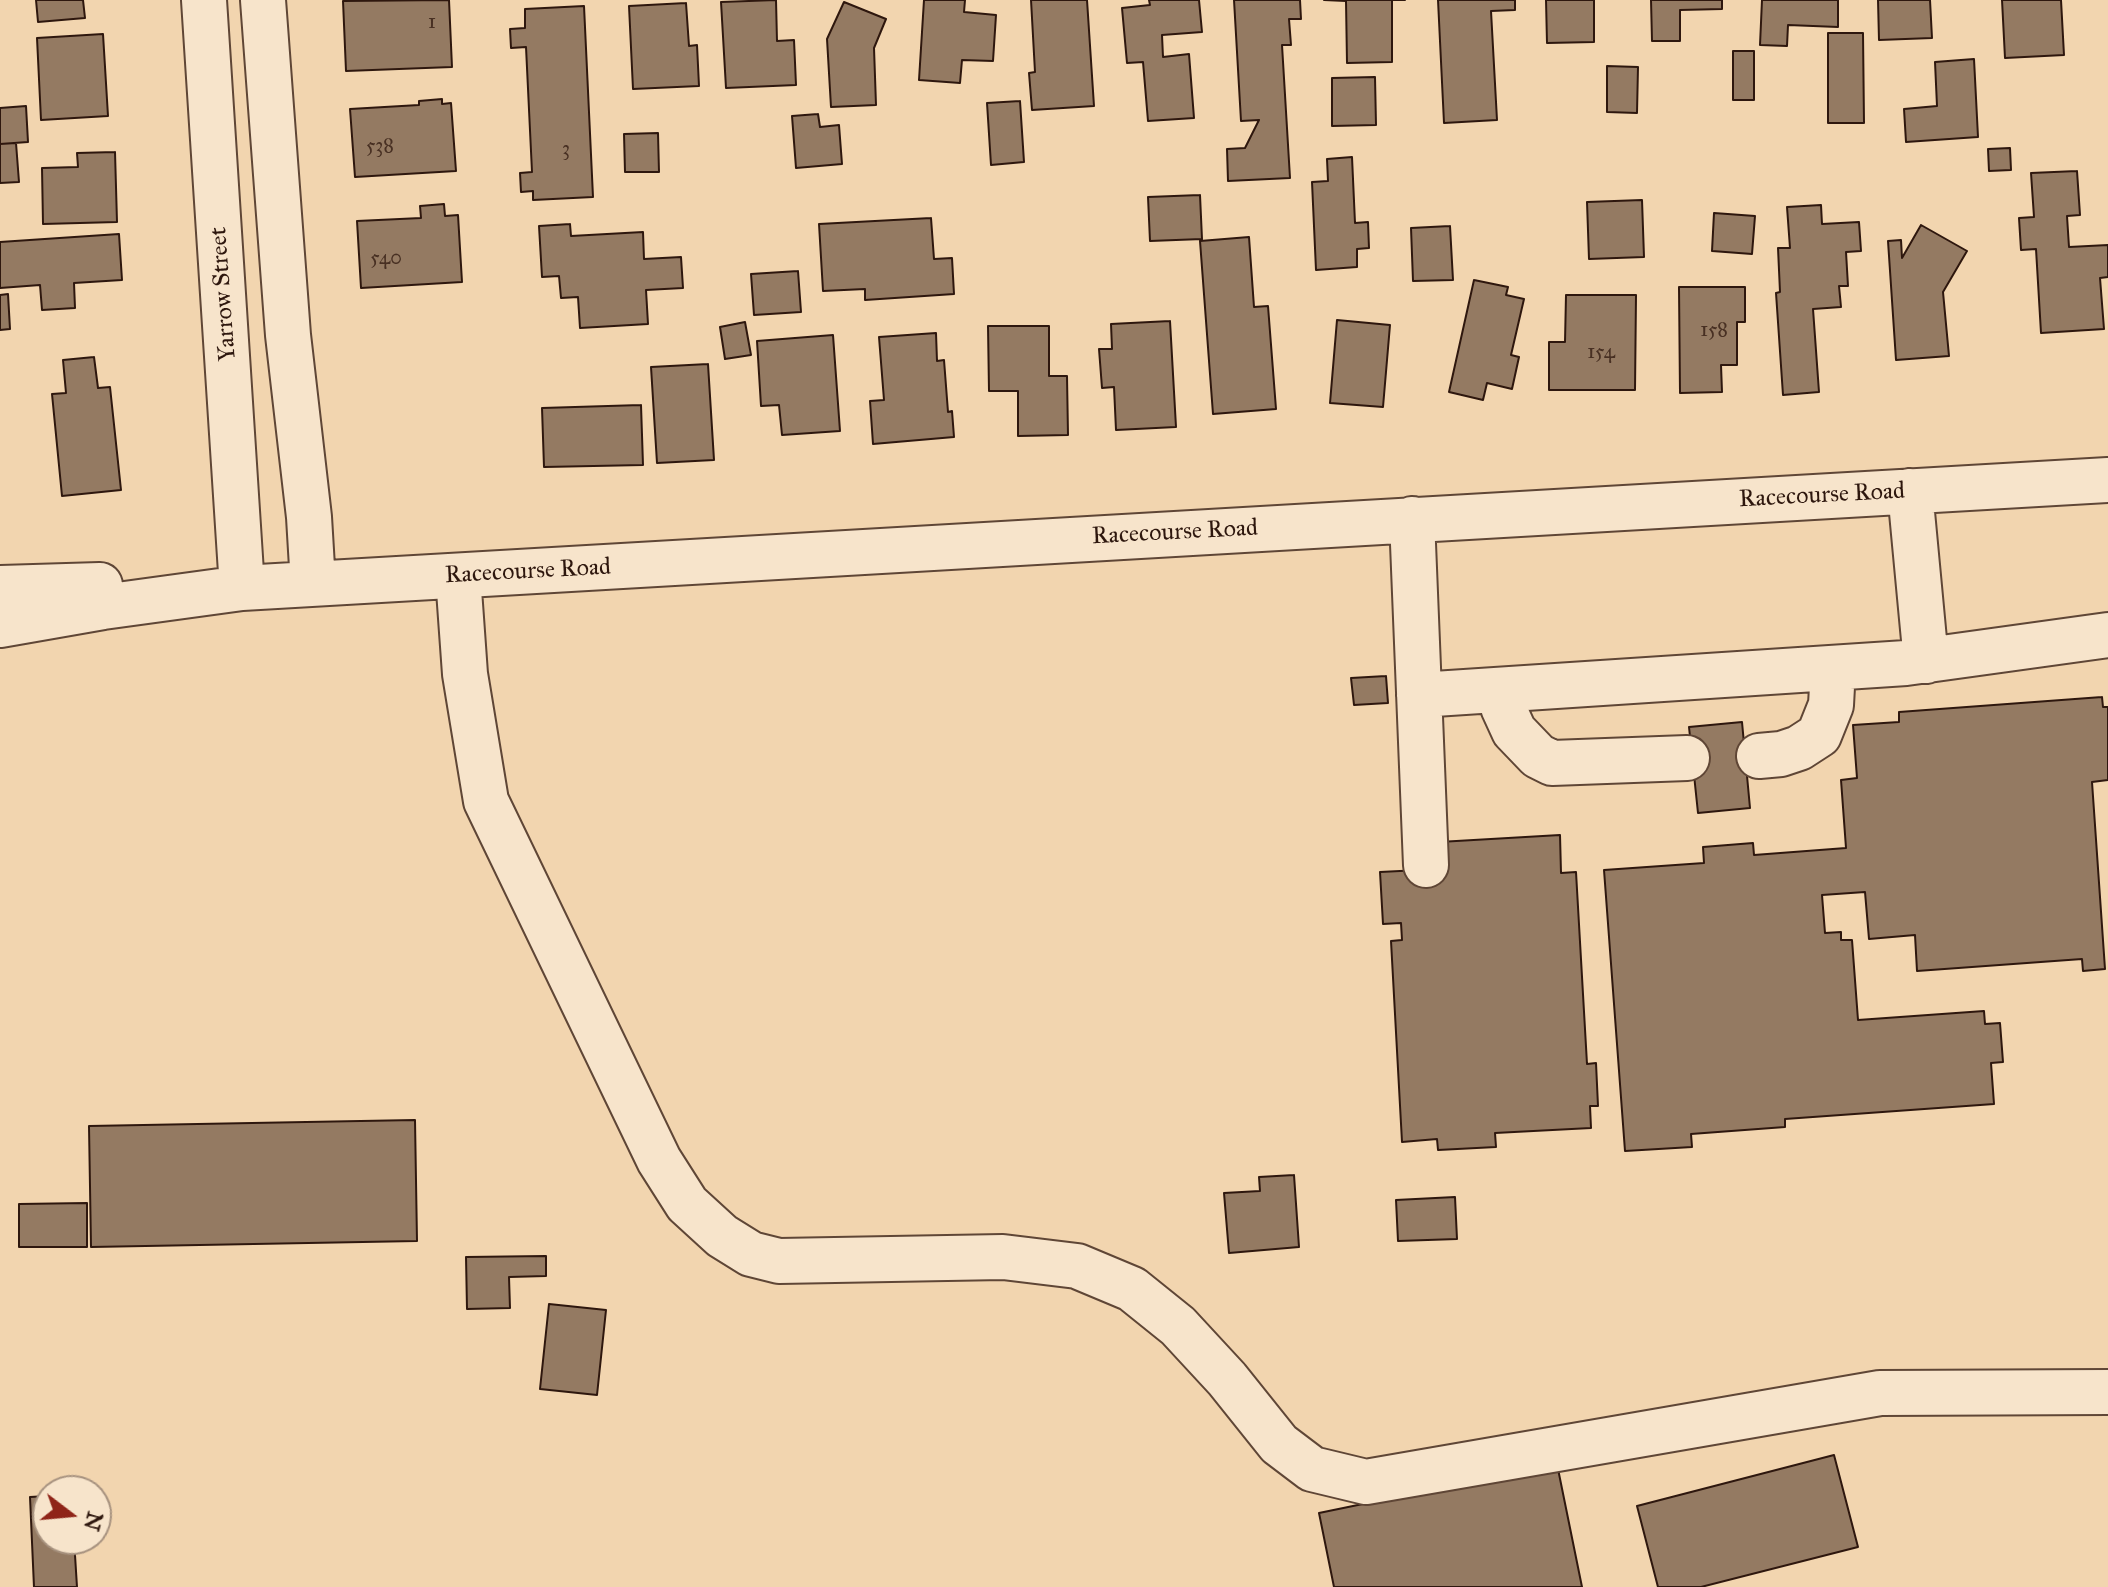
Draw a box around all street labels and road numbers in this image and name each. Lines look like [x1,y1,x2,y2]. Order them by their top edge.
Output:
street label: Yarrow Street [205,226,243,362]
street label: Racecourse Road [1738,477,1906,515]
street label: Racecourse Road [1091,514,1259,552]
street label: Racecourse Road [444,553,612,591]

